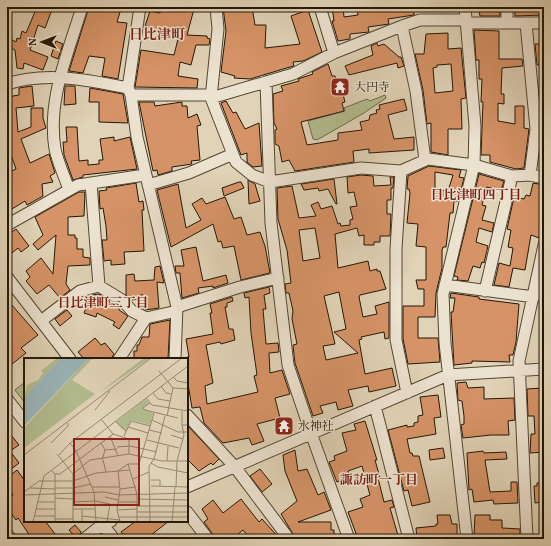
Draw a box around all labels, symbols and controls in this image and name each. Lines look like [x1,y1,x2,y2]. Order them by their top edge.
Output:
north arrow [22,22,62,62]
district label: 日比津町 [129,26,186,45]
text: N [26,38,41,46]
temple icon: 大円寺 [329,76,351,98]
place label: 大円寺 [354,80,390,96]
district label: 日比津町四丁目 [430,187,522,205]
district label: 日比津町三丁目 [57,295,149,313]
inset map [24,358,188,522]
temple icon: 水神社 [273,415,295,437]
place label: 水神社 [298,419,334,435]
district label: 諏訪町一丁目 [340,472,418,490]

